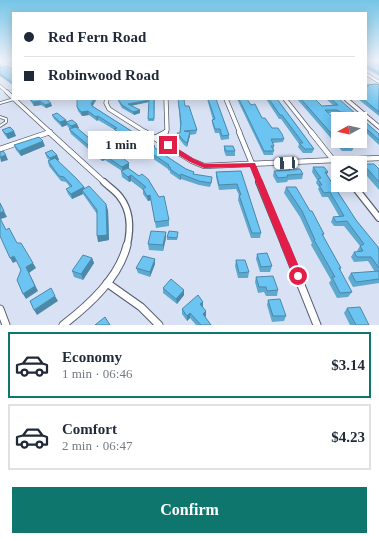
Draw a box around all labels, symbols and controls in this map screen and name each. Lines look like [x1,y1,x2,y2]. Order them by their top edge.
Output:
text: Red Fern Road [48,29,146,45]
text: Robinwood Road [48,67,159,83]
north arrow [331,112,367,148]
map controls [331,112,367,192]
callout: 1 min [88,131,154,159]
route end [159,136,177,154]
text: 1 min [105,137,137,152]
car [274,156,298,170]
button: layers [331,156,367,192]
route start [289,267,307,285]
icon: car [14,347,50,383]
text: Economy [62,349,122,365]
text: $3.14 [331,357,365,373]
text: 1 min · 06:46 [62,366,132,381]
icon: car [14,419,50,455]
text: Comfort [62,421,117,437]
text: $4.23 [331,429,365,445]
text: 2 min · 06:47 [62,438,132,453]
button: Confirm [12,487,367,533]

